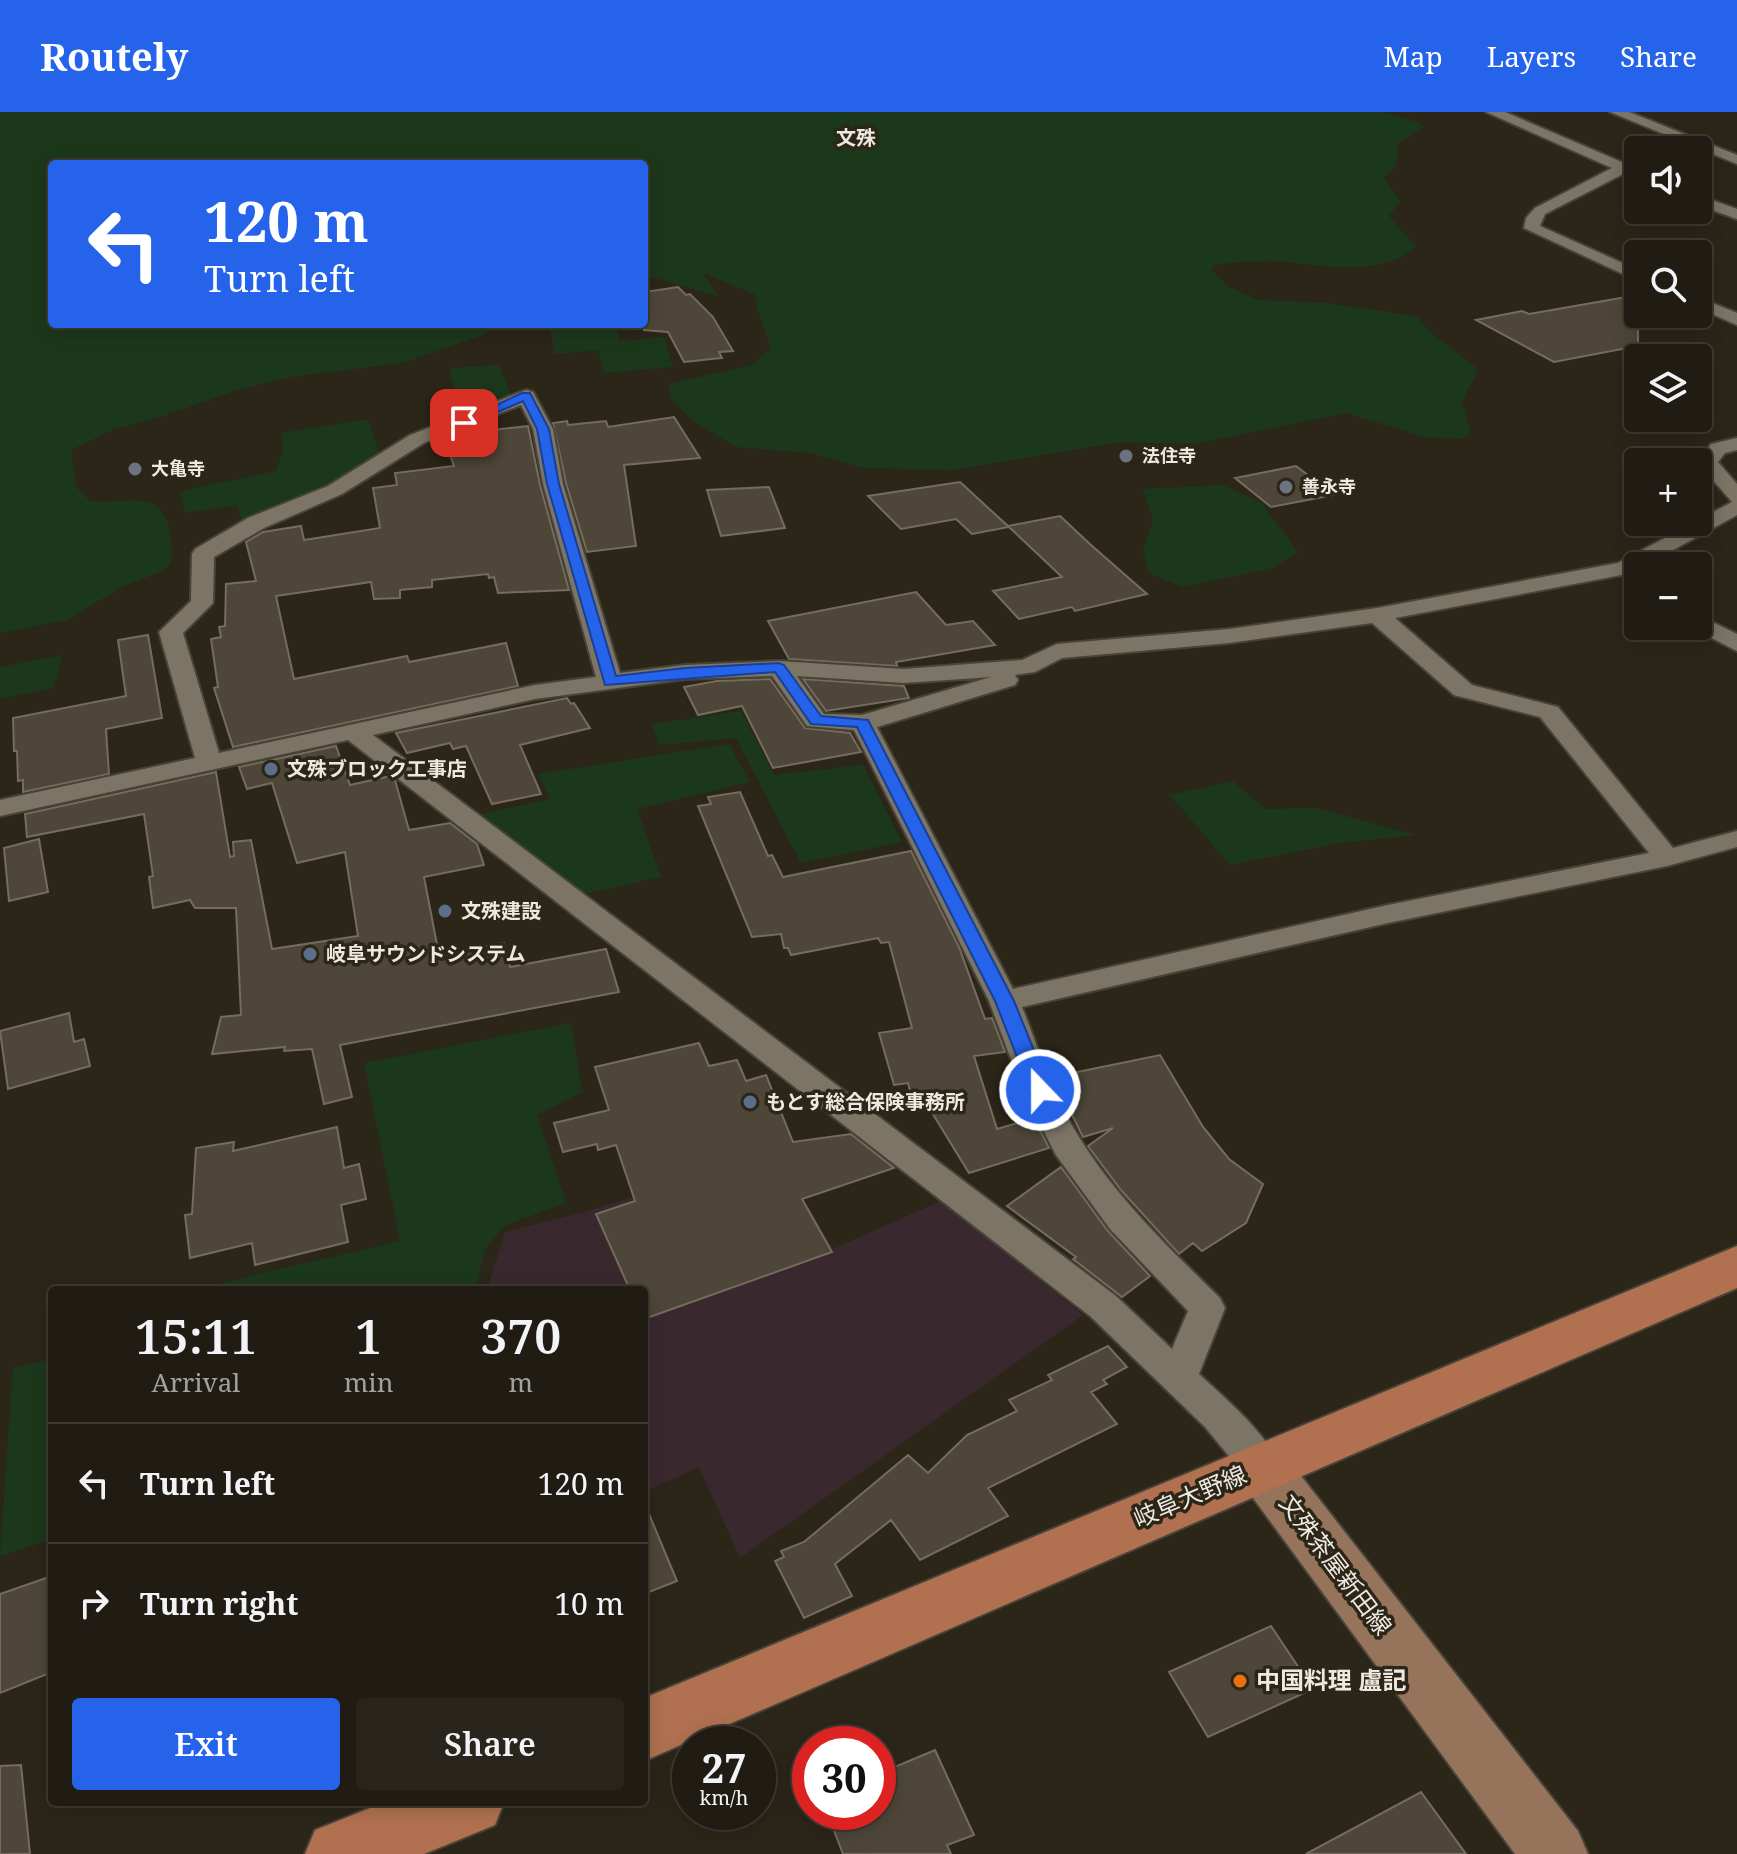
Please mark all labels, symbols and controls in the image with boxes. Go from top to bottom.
text: Routely [40,30,188,82]
text: Map [1384,37,1443,75]
text: Layers [1487,37,1576,75]
text: Share [1620,37,1697,75]
district label: 文殊 [836,124,876,151]
map controls [1624,136,1712,640]
button: sound [1624,136,1712,224]
text: 120 m [204,182,369,258]
icon: left [72,192,176,296]
button: search [1624,240,1712,328]
text: Turn left [204,254,355,303]
button: layers [1624,344,1712,432]
pin [430,389,498,457]
icon: arrive [442,401,486,445]
place label: 法住寺 [1142,443,1196,467]
marker: 法住寺 [1117,447,1135,465]
button: + [1624,448,1712,536]
place label: 大亀寺 [151,456,205,480]
marker: 大亀寺 [126,460,144,478]
place label: 善永寺 [1302,474,1356,498]
marker: 善永寺 [1277,478,1295,496]
button: − [1624,552,1712,640]
place label: 文殊ブロック工事店 [287,755,467,782]
marker: 文殊ブロック工事店 [262,760,280,778]
place label: 文殊建設 [461,897,541,924]
marker: 文殊建設 [436,902,454,920]
place label: 岐阜サウンドシステム [326,940,525,967]
marker: 岐阜サウンドシステム [301,945,319,963]
position arrow [998,1048,1082,1132]
place label: もとす総合保険事務所 [766,1088,965,1115]
marker: もとす総合保険事務所 [741,1093,759,1111]
text: 15:11 [135,1303,257,1368]
text: 1 [355,1303,382,1368]
text: 370 [480,1303,561,1368]
text: Arrival [151,1364,240,1400]
text: min [344,1364,393,1400]
text: m [508,1364,533,1400]
street label: 岐阜大野線 [1128,1457,1251,1534]
icon: left [72,1461,116,1505]
text: Turn left [140,1463,275,1504]
text: 120 m [538,1463,624,1504]
street label: 文殊茶屋新田線 [1272,1487,1400,1641]
icon: right [72,1581,116,1625]
text: Turn right [140,1583,298,1624]
text: 10 m [554,1583,624,1624]
place label: 中国料理 盧記 [1256,1663,1406,1696]
marker: 中国料理 盧記 [1231,1672,1249,1690]
button: Exit [72,1698,340,1790]
button: Share [356,1698,624,1790]
speed limit sign: 30 [792,1726,896,1830]
text: 27 [701,1740,747,1795]
text: km/h [699,1784,749,1811]

